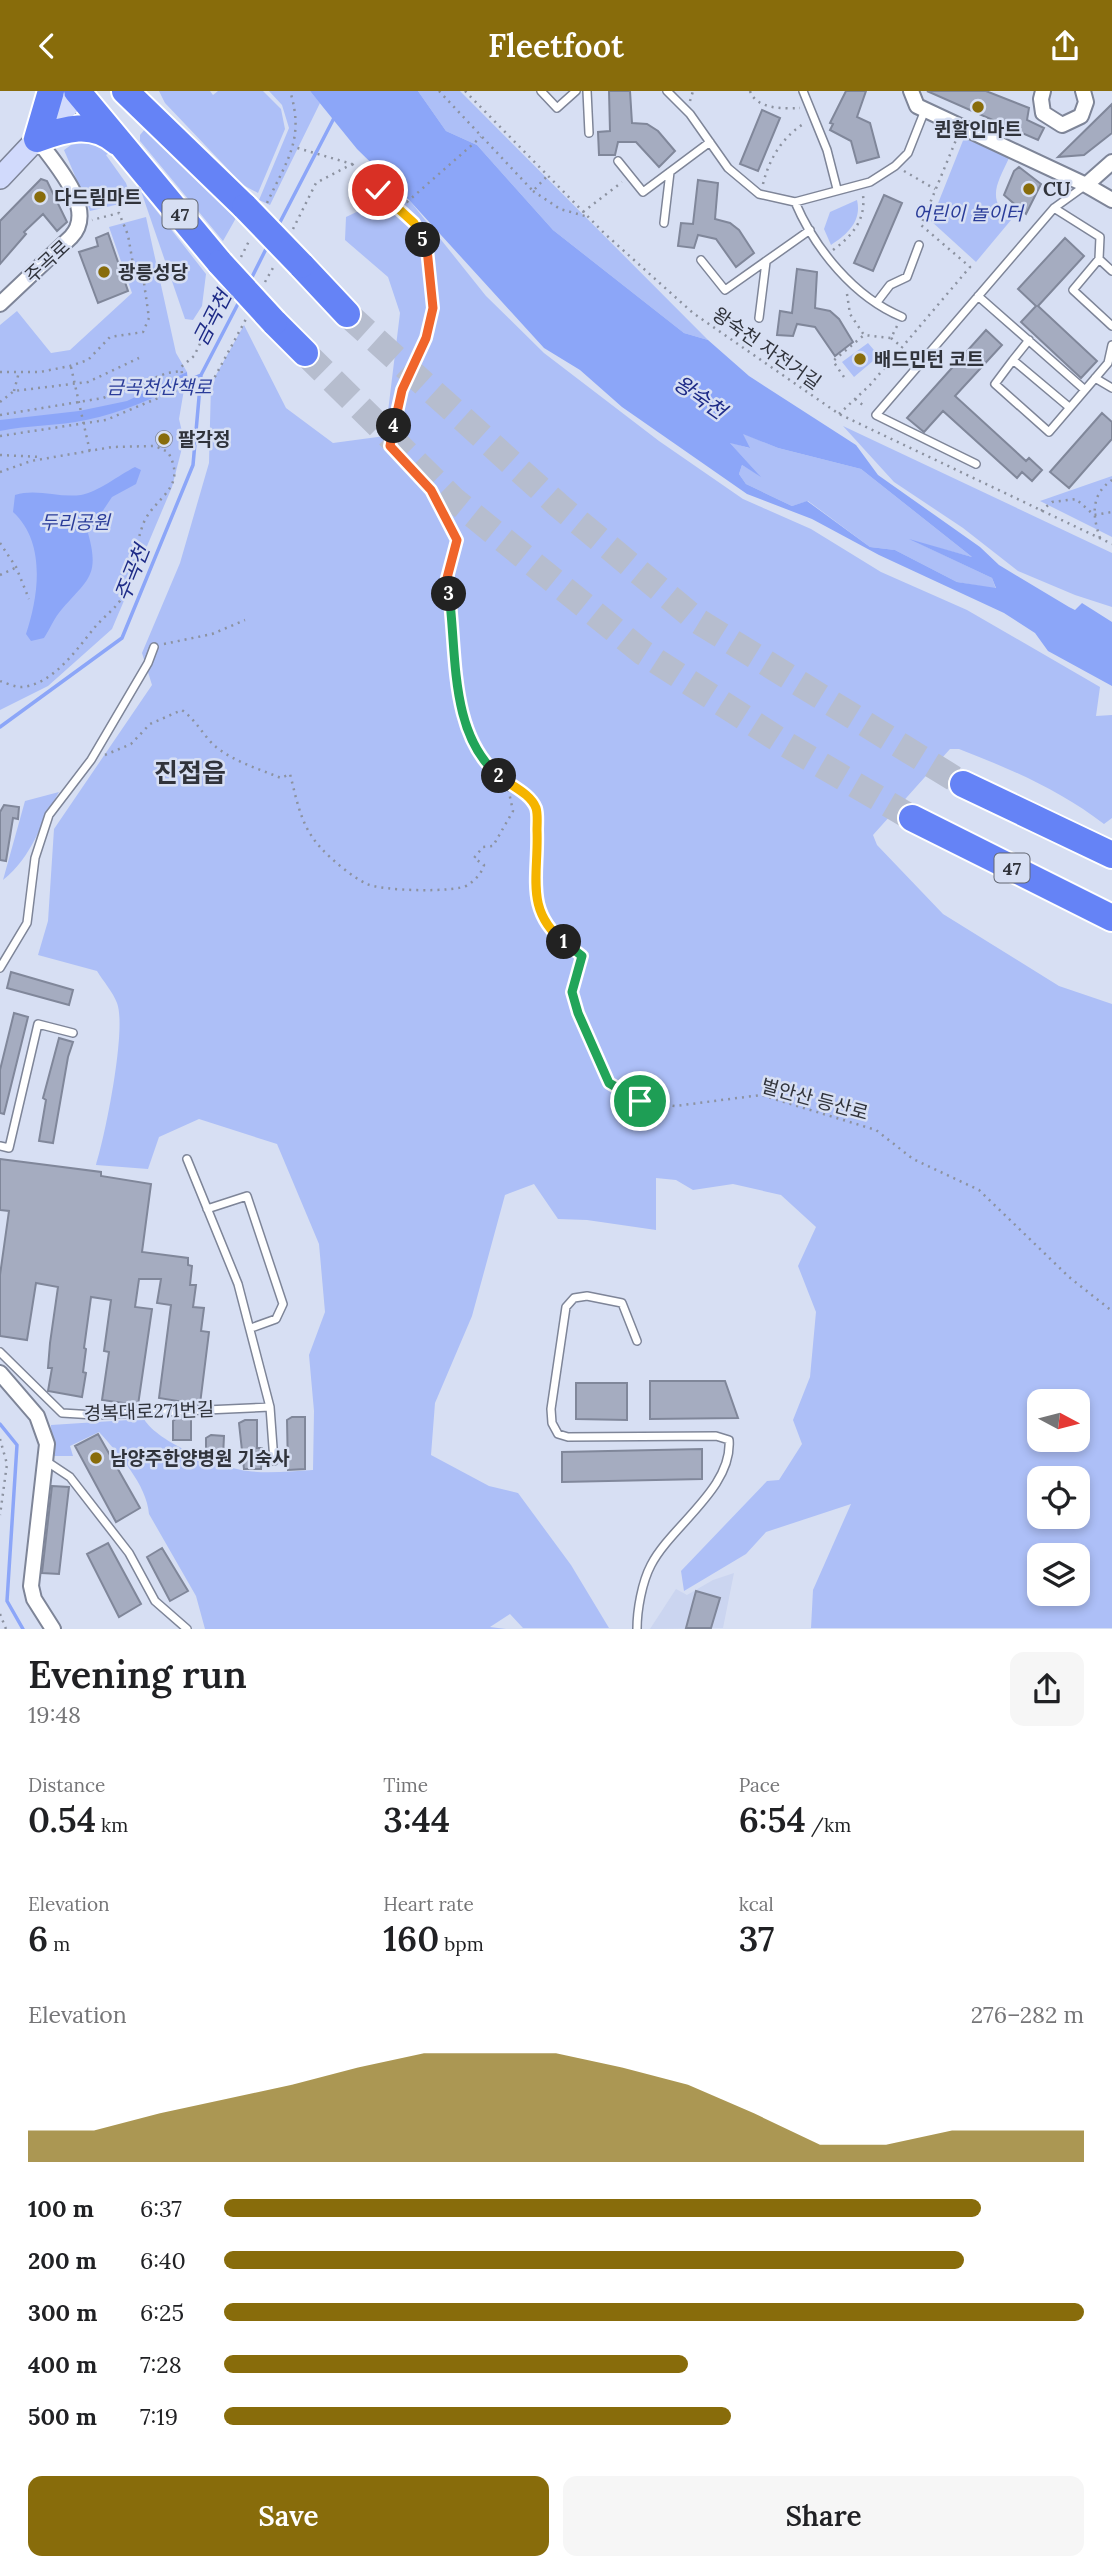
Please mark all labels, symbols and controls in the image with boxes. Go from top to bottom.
text: Fleetfoot [488,25,624,66]
icon: back [28,27,66,65]
icon: share [1046,27,1084,65]
marker: 퀸할인마트 [970,99,986,115]
place label: 퀸할인마트 [934,117,1022,141]
pin [348,160,408,220]
icon: check [359,171,397,209]
place label: CU [1043,177,1071,201]
marker: CU [1021,181,1037,197]
place label: 다드림마트 [54,185,141,209]
marker: 다드림마트 [32,189,48,205]
road number: 47 [162,200,198,229]
park label: 어린이 놀이터 [913,201,1025,225]
pin: 5 [406,223,440,257]
text: 5 [417,227,428,251]
street label: 주곡로 [20,234,74,288]
place label: 광릉성당 [118,260,188,284]
marker: 광릉성당 [96,264,112,280]
water label: 금곡천 [187,284,238,350]
street label: 왕숙천 자전거길 [708,302,826,394]
place label: 배드민턴 코트 [874,347,984,371]
marker: 배드민턴 코트 [852,351,868,367]
water label: 왕숙천 [669,369,734,426]
park label: 금곡천산책로 [107,375,213,399]
pin: 4 [376,409,412,443]
text: 4 [388,413,399,437]
place label: 팔각정 [178,427,230,451]
marker: 팔각정 [156,431,172,447]
park label: 두리공원 [40,510,111,534]
water label: 주곡천 [109,539,156,605]
pin: 3 [432,577,466,611]
text: 3 [443,581,454,605]
district label: 진접읍 [154,756,226,789]
pin: 2 [482,759,516,793]
text: 2 [493,763,504,787]
road number: 47 [995,853,1030,883]
pin: 1 [546,925,582,959]
text: 1 [560,929,567,953]
pin [610,1071,670,1131]
street label: 벌안산 등산로 [759,1073,871,1125]
icon: arrive [621,1082,659,1120]
north arrow [1027,1389,1090,1453]
map controls [1027,1389,1090,1606]
street label: 경복대로271번길 [83,1397,215,1425]
place label: 남양주한양병원 기숙사 [110,1446,290,1470]
marker: 남양주한양병원 기숙사 [88,1450,104,1466]
button: locate [1027,1466,1090,1529]
button: layers [1027,1543,1090,1606]
text: Evening run [28,1650,247,1698]
button: share [1010,1652,1084,1726]
text: 19:48 [28,1700,81,1729]
text: Distance [28,1773,105,1797]
text: Time [383,1773,428,1797]
text: Pace [739,1773,780,1797]
text: 0.54 [28,1797,96,1842]
text: 3:44 [383,1797,450,1842]
text: 6:54 [739,1797,806,1842]
text: km [96,1813,128,1837]
text: /km [806,1813,851,1837]
text: Elevation [28,1892,110,1916]
text: Heart rate [383,1892,474,1916]
text: kcal [739,1892,774,1916]
text: 6 [28,1916,48,1961]
text: 160 [383,1916,439,1961]
text: 37 [739,1916,774,1961]
text: m [48,1932,70,1956]
text: bpm [439,1932,484,1956]
text: Elevation [28,2000,127,2029]
text: 276–282 m [971,2000,1084,2029]
text: 100 m [28,2194,94,2223]
text: 6:37 [140,2194,182,2223]
text: 200 m [28,2246,97,2275]
text: 6:40 [140,2246,186,2275]
text: 300 m [28,2298,97,2327]
text: 6:25 [140,2298,184,2327]
text: 400 m [28,2350,97,2379]
text: 7:28 [140,2350,182,2379]
text: 500 m [28,2402,97,2431]
text: 7:19 [140,2402,178,2431]
button: Save [28,2476,549,2556]
button: Share [563,2476,1084,2556]

